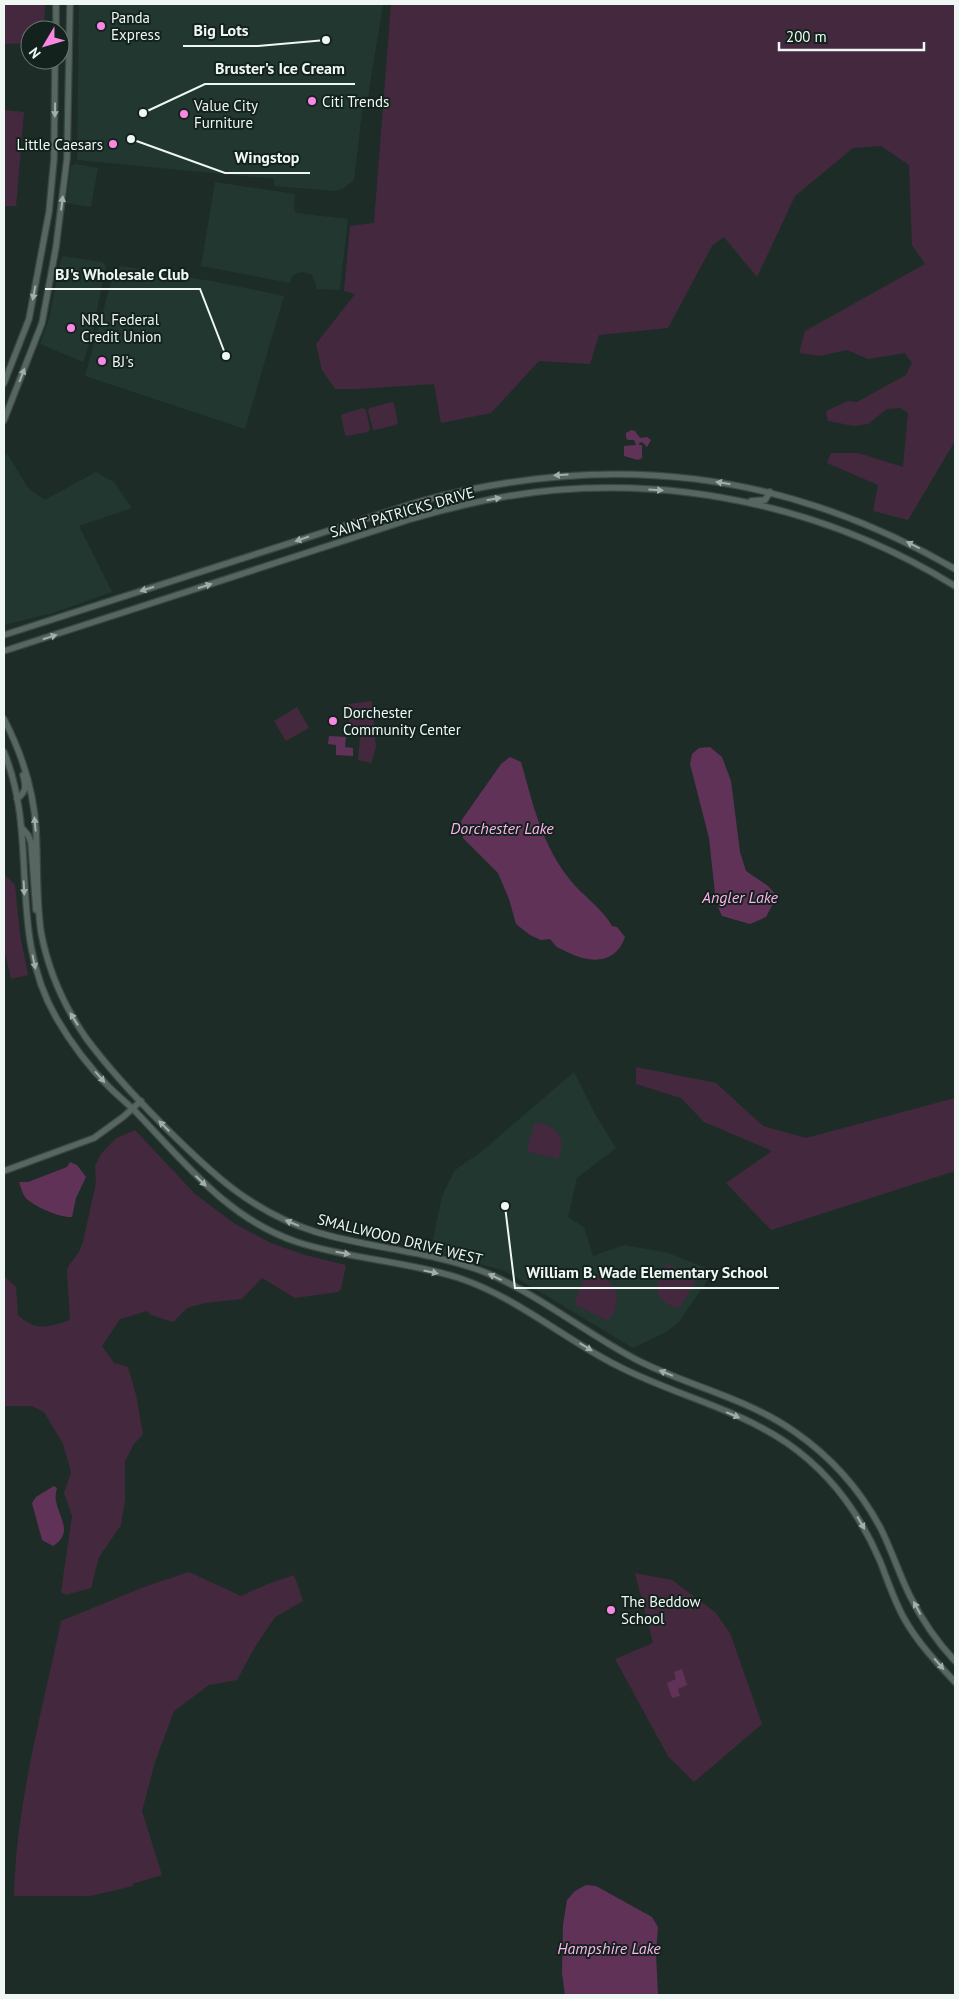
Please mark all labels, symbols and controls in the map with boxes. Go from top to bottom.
place label: Panda Express [111,8,160,44]
callout: Big Lots [183,15,258,46]
north arrow [20,20,70,70]
marker: Panda Express [95,20,107,32]
text: Big Lots [194,20,249,40]
scale bar [779,20,924,52]
text: 200 m [786,27,827,46]
text: N [25,44,45,62]
callout: Bruster's Ice Cream [205,53,355,84]
text: Bruster's Ice Cream [215,58,345,78]
place label: Citi Trends [322,92,389,111]
marker: Citi Trends [306,95,318,107]
place label: Value City Furniture [193,96,258,132]
one-way arrow [51,103,59,119]
marker: Value City Furniture [178,108,190,120]
place label: Little Caesars [17,135,103,154]
marker: Little Caesars [107,138,119,150]
callout: Wingstop [225,142,310,173]
text: Wingstop [235,147,300,167]
one-way arrow [58,195,66,211]
callout: BJ's Wholesale Club [45,258,200,289]
text: BJ's Wholesale Club [55,264,190,284]
one-way arrow [30,285,38,301]
place label: NRL Federal Credit Union [81,310,161,346]
marker: NRL Federal Credit Union [65,322,77,334]
place label: BJ's [112,352,134,371]
marker: BJ's [96,355,108,367]
one-way arrow [18,368,26,382]
one-way arrow [552,472,568,480]
one-way arrow [714,478,730,486]
street label: SAINT PATRICKS DRIVE [328,482,476,542]
one-way arrow [648,486,664,494]
one-way arrow [486,494,502,502]
one-way arrow [294,536,309,543]
one-way arrow [905,541,920,549]
one-way arrow [197,582,212,589]
one-way arrow [139,585,154,593]
one-way arrow [43,633,58,640]
place label: Dorchester Community Center [343,703,461,739]
marker: Dorchester Community Center [327,715,339,727]
one-way arrow [31,816,39,832]
water label: Dorchester Lake [450,818,554,838]
one-way arrow [20,881,28,897]
water label: Angler Lake [701,887,779,907]
one-way arrow [30,955,38,970]
one-way arrow [70,1012,79,1025]
one-way arrow [95,1071,106,1084]
one-way arrow [158,1120,170,1132]
one-way arrow [195,1175,207,1187]
street label: SMALLWOOD DRIVE WEST [315,1209,485,1269]
one-way arrow [285,1219,299,1227]
one-way arrow [336,1250,352,1258]
callout: William B. Wade Elementary School [515,1257,779,1288]
text: William B. Wade Elementary School [526,1262,768,1282]
one-way arrow [424,1268,440,1276]
one-way arrow [488,1273,502,1281]
one-way arrow [580,1343,593,1352]
one-way arrow [659,1368,673,1376]
one-way arrow [726,1412,740,1420]
one-way arrow [856,1516,865,1529]
place label: The Beddow School [621,1592,701,1628]
one-way arrow [912,1601,921,1615]
marker: The Beddow School [605,1604,617,1616]
one-way arrow [933,1657,945,1669]
water label: Hampshire Lake [557,1938,661,1958]

